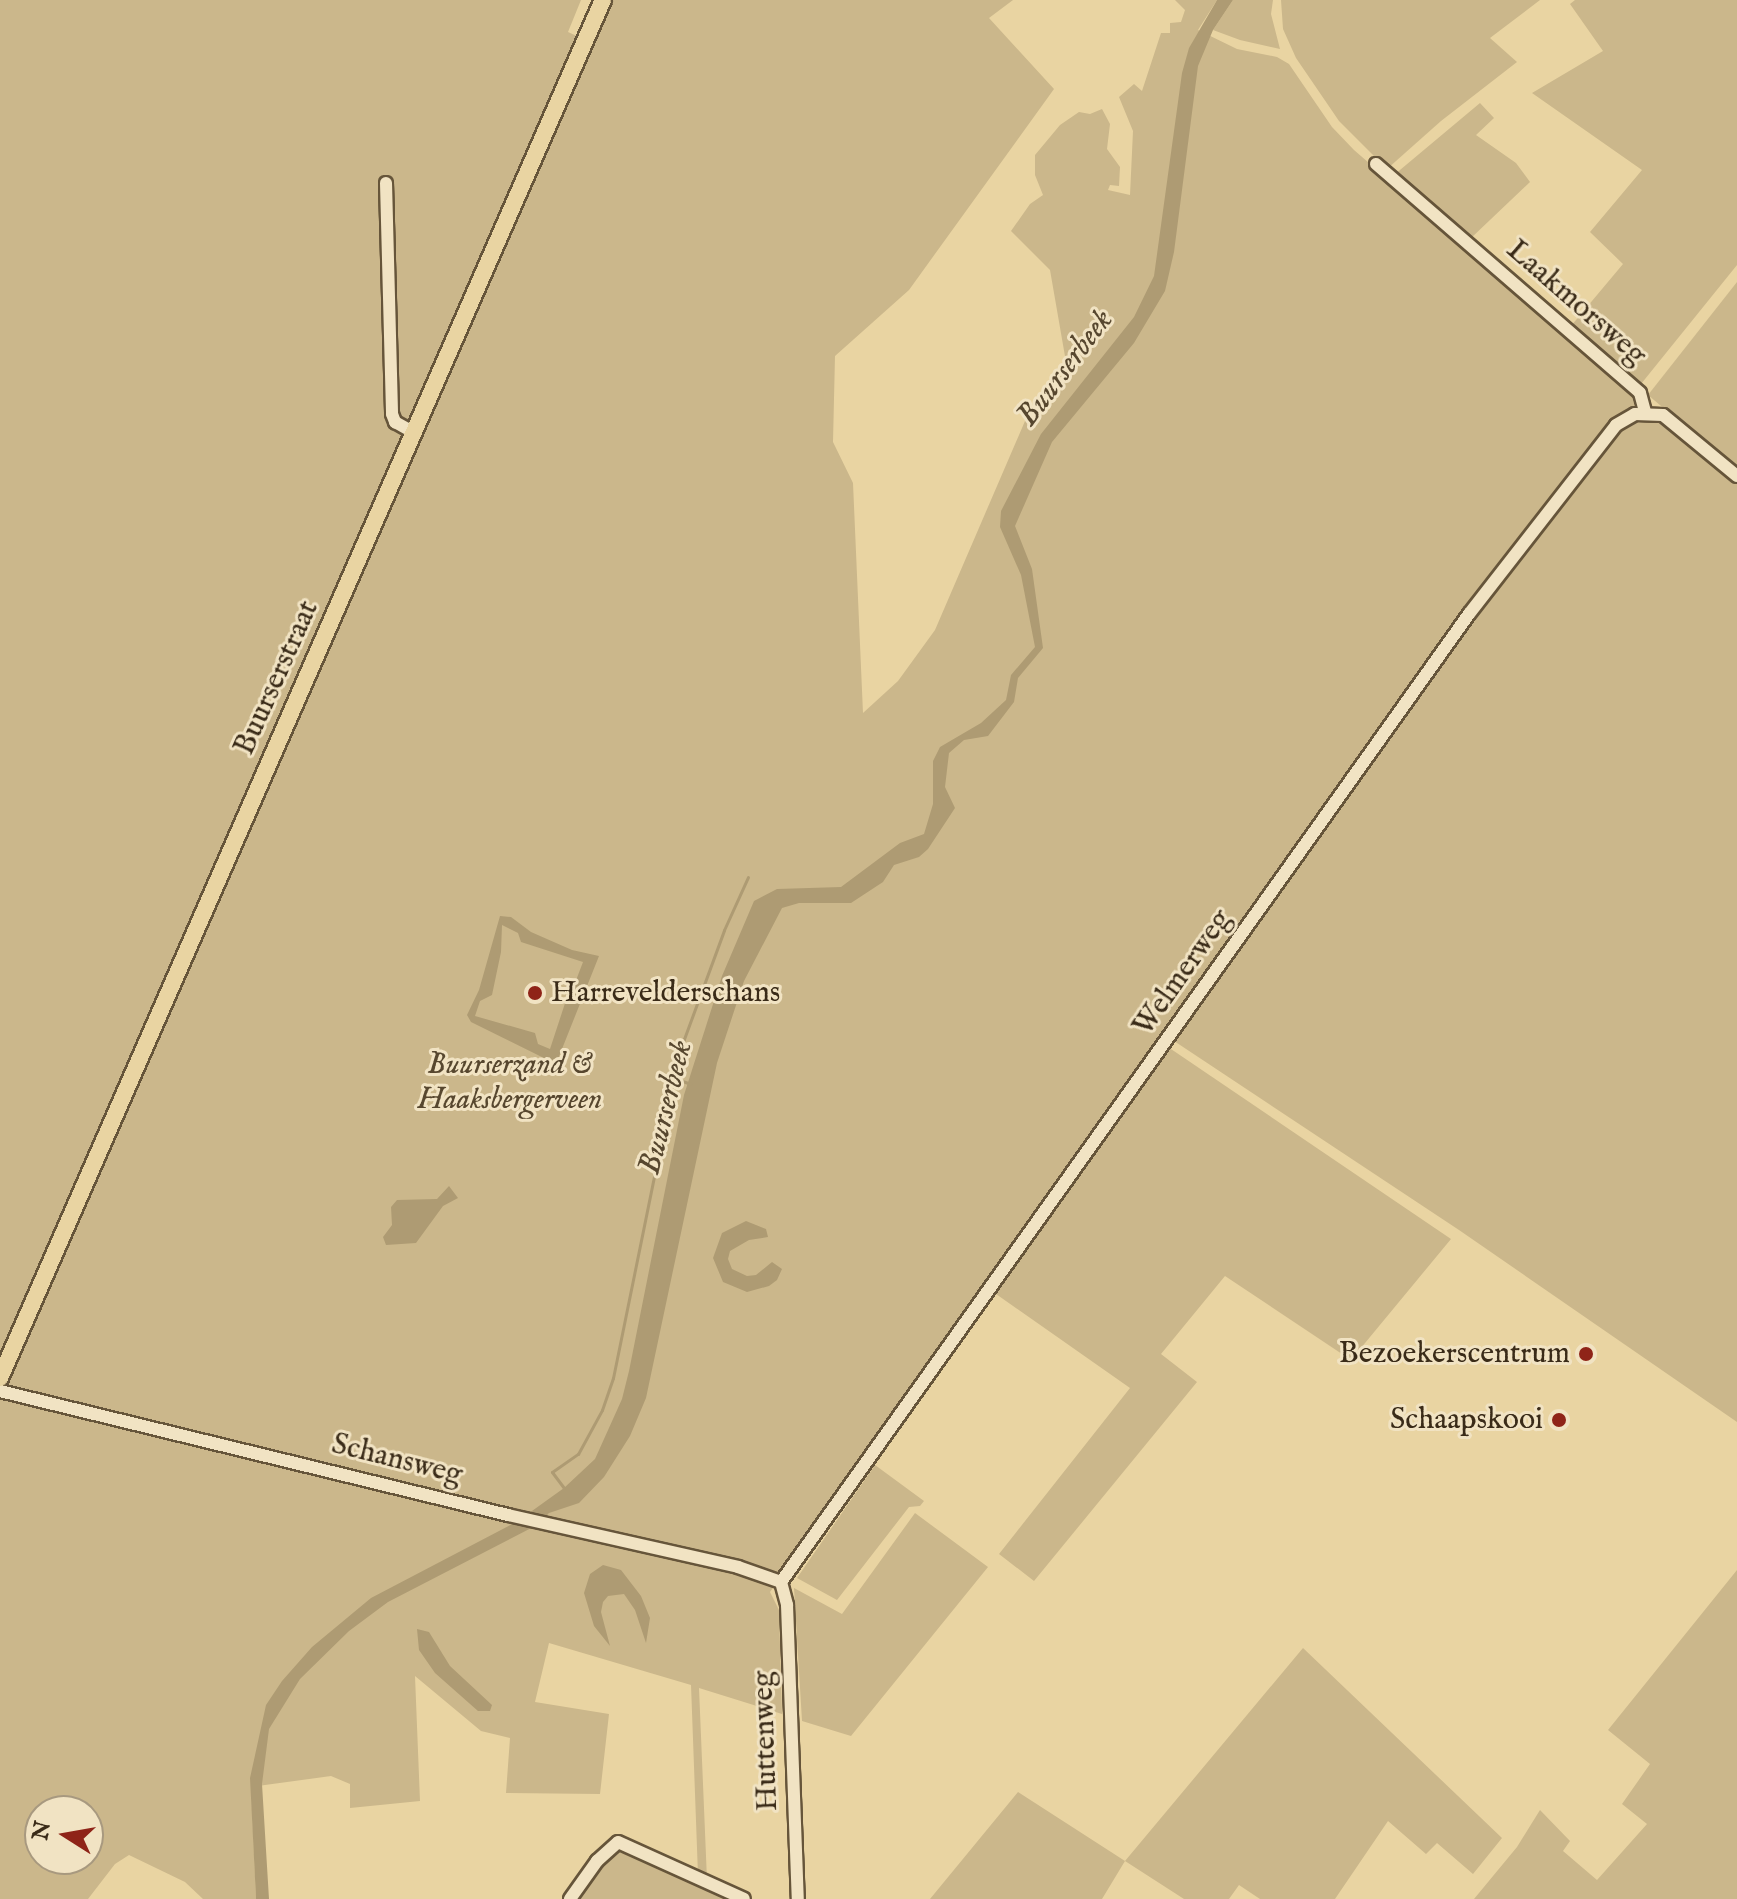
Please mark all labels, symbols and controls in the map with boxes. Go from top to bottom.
street label: Laakmorsweg [1499,232,1653,374]
water label: Buurserbeek [1009,303,1123,435]
street label: Buurserstraat [227,595,327,761]
street label: Welmerweg [1126,903,1240,1043]
place label: Harrevelderschans [551,975,780,1011]
marker: Harrevelderschans [526,984,544,1002]
water label: Buurserbeek [632,1037,702,1179]
park label: Buurserzand & Haaksbergerveen [418,1047,602,1118]
place label: Bezoekerscentrum [1339,1336,1570,1372]
marker: Bezoekerscentrum [1577,1345,1595,1363]
place label: Schaapskooi [1390,1402,1543,1438]
marker: Schaapskooi [1550,1411,1568,1429]
street label: Schansweg [328,1426,466,1494]
street label: Huttenweg [746,1670,786,1812]
north arrow [24,1795,104,1875]
text: N [27,1819,58,1843]

